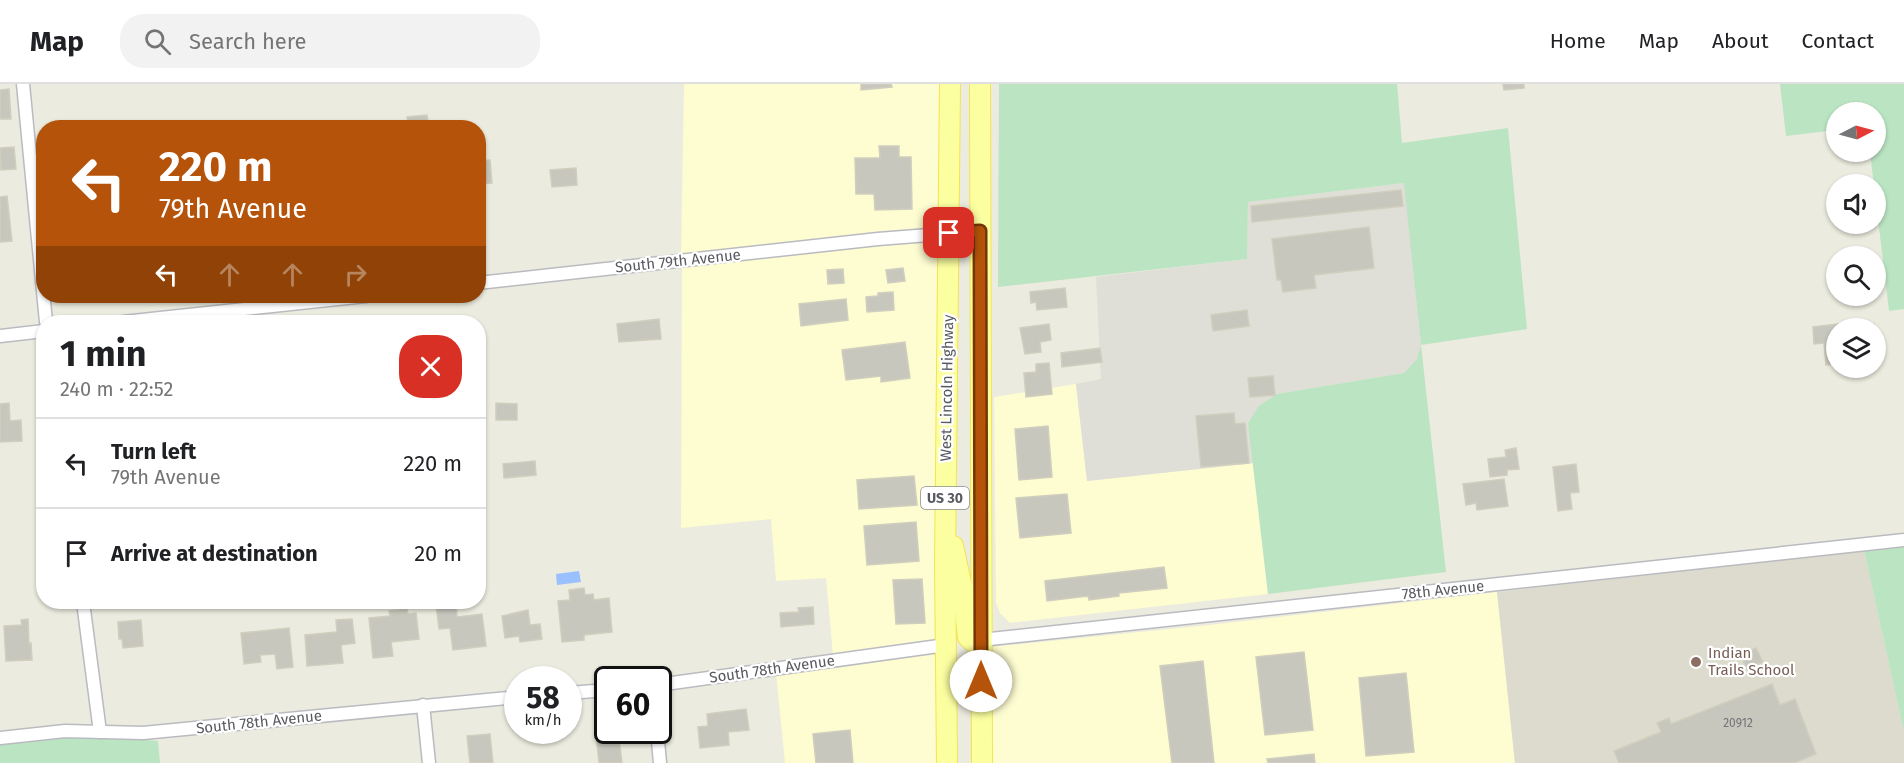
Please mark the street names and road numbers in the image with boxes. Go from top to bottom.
street label: South 79th Avenue [614,245,742,277]
street label: West Lincoln Highway [937,314,957,462]
road number: US 30 [921,487,969,509]
street label: 78th Avenue [1401,577,1485,603]
street label: South 78th Avenue [708,651,836,687]
street label: South 78th Avenue [195,706,323,738]

